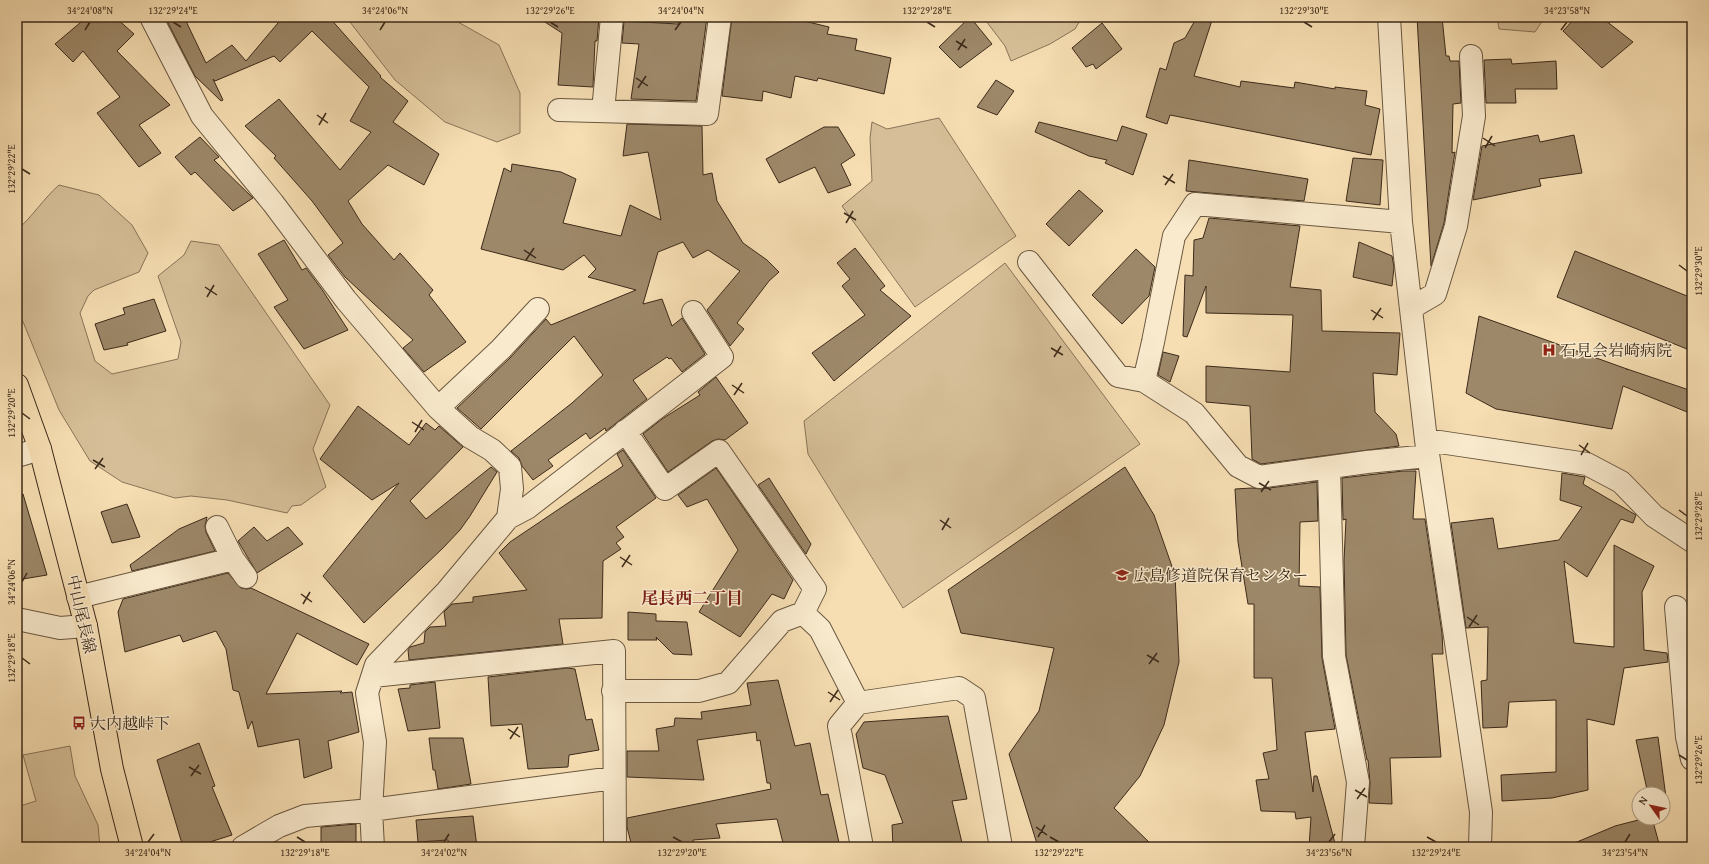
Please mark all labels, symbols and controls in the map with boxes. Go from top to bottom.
text: 34°24'08"N [67,3,113,18]
text: 132°29'24"E [148,3,198,18]
text: 34°24'06"N [362,3,408,18]
text: 132°29'26"E [525,3,575,18]
text: 34°24'04"N [658,3,704,18]
text: 132°29'28"E [902,3,952,18]
text: 132°29'30"E [1279,3,1329,18]
text: 34°23'58"N [1544,3,1590,18]
text: 132°29'22"E [4,144,19,194]
text: 132°29'30"E [1691,246,1706,296]
place label: 石見会岩崎病院 [1560,338,1672,362]
hospital icon: 石見会岩崎病院 [1541,342,1557,358]
text: 132°29'20"E [4,388,19,438]
text: 132°29'28"E [1691,491,1706,541]
text: 34°24'06"N [4,559,19,605]
place label: 広島修道院保育センター [1133,563,1308,587]
school or university icon: 広島修道院保育センター [1114,567,1130,583]
street label: 中山尾長線 [61,572,103,656]
district label: 尾長西二丁目 [641,585,743,610]
text: 132°29'18"E [4,633,19,683]
place label: 大内越峠下 [90,711,170,735]
bus stop icon: 大内越峠下 [71,715,87,731]
text: 132°29'26"E [1691,735,1706,785]
north arrow [1631,786,1671,826]
text: N [1634,793,1652,808]
text: 34°24'04"N [125,845,171,860]
text: 132°29'18"E [280,845,330,860]
text: 34°24'02"N [421,845,467,860]
text: 132°29'20"E [657,845,707,860]
text: 132°29'22"E [1034,845,1084,860]
text: 34°23'56"N [1306,845,1352,860]
text: 132°29'24"E [1411,845,1461,860]
text: 34°23'54"N [1602,845,1648,860]

